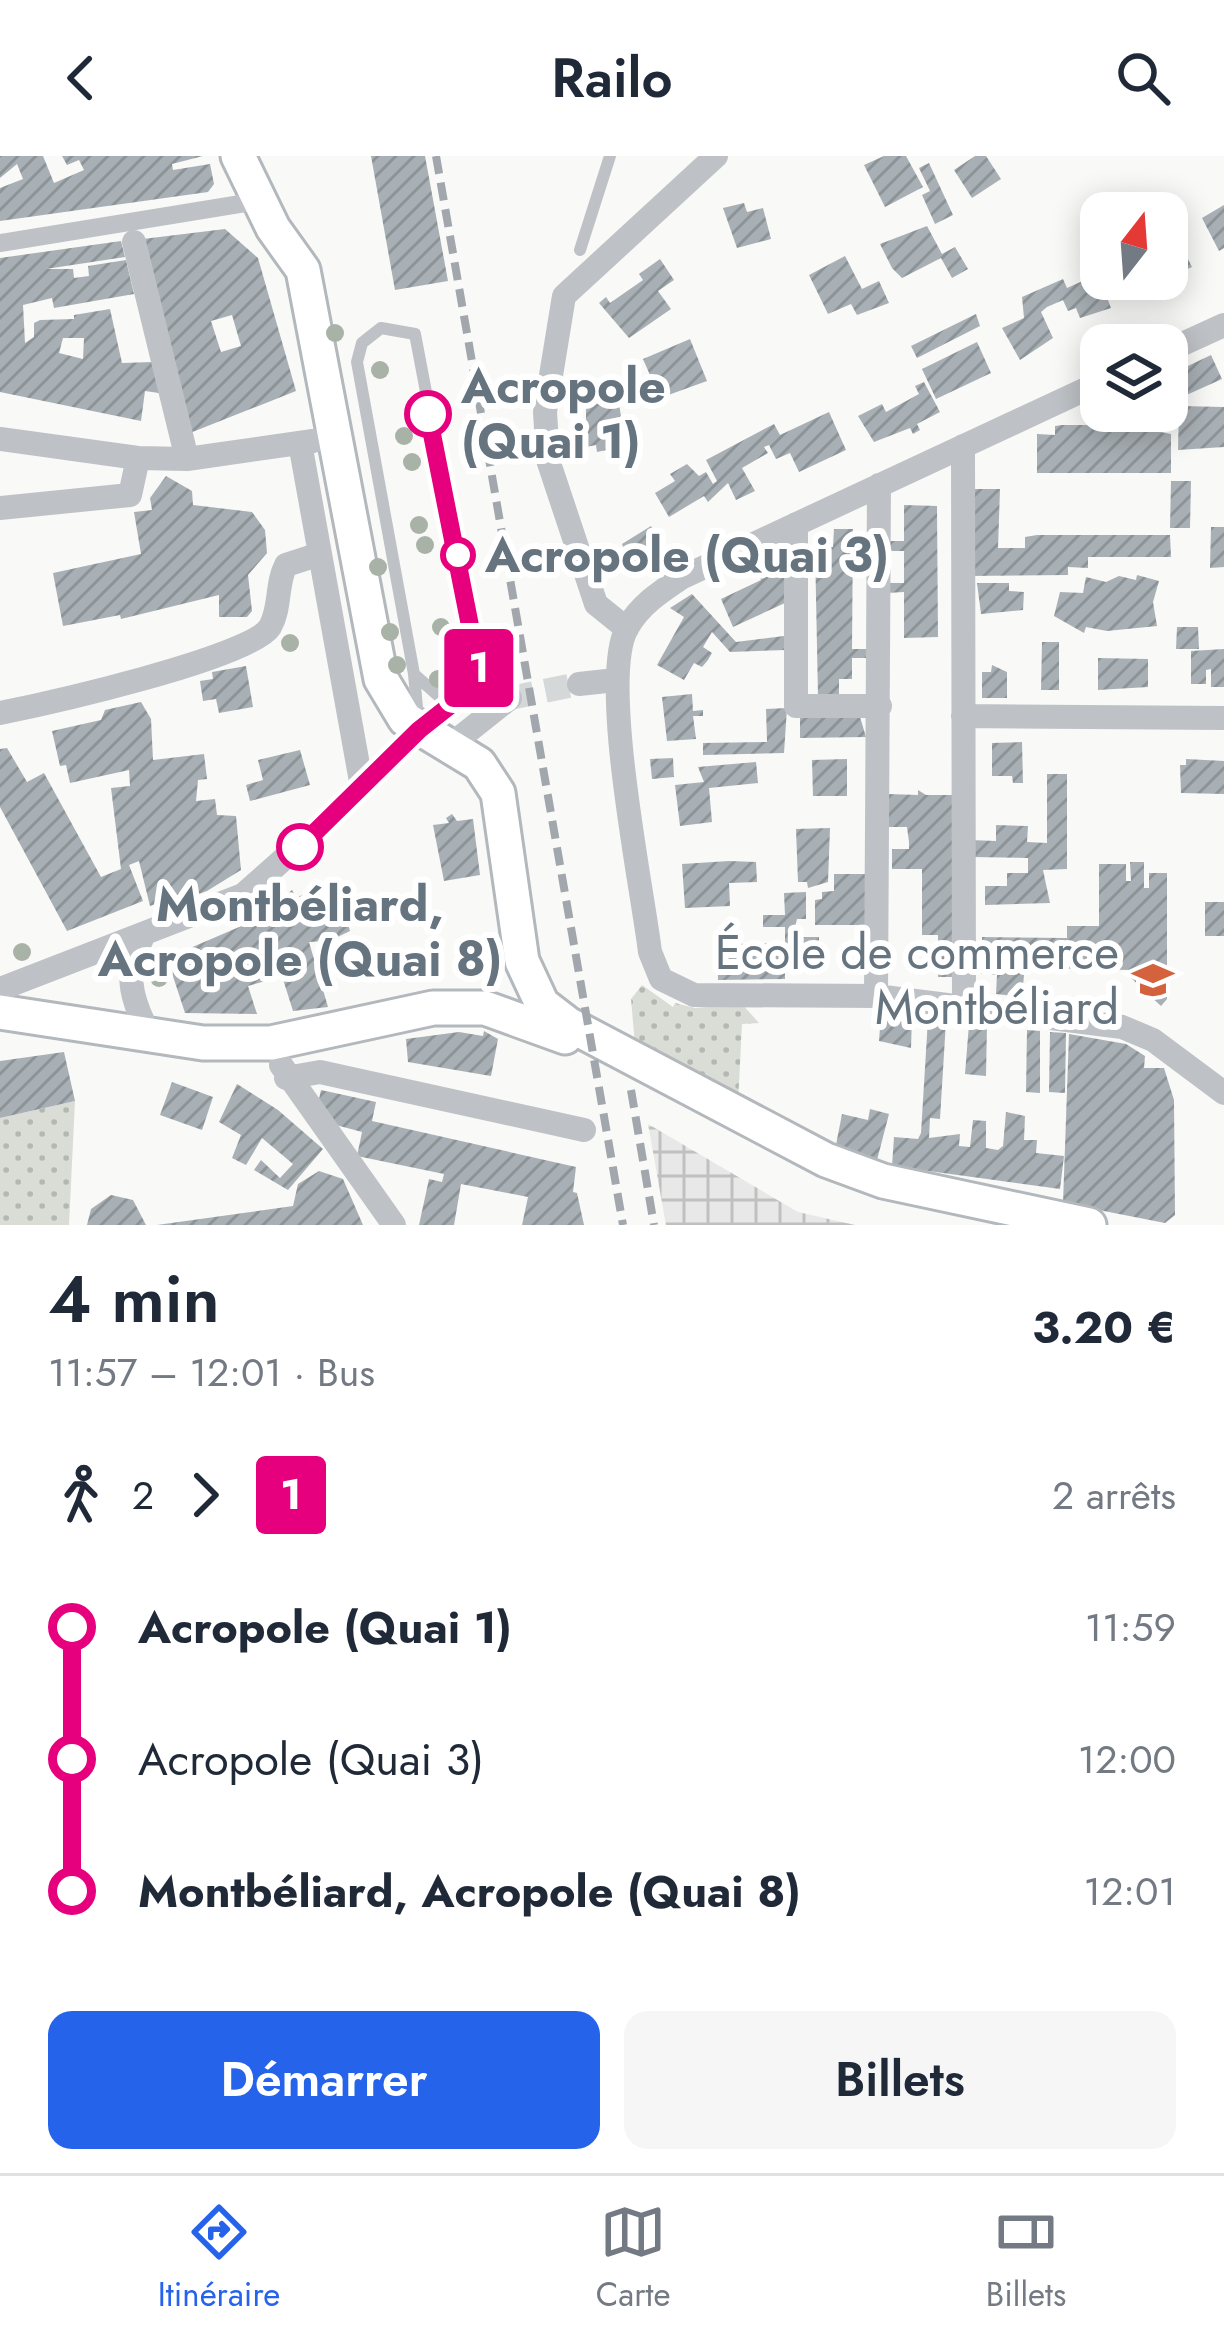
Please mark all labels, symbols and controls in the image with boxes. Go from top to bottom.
text: Railo [551,39,673,117]
icon: back [48,45,114,111]
icon: search [1110,45,1176,111]
north arrow [1080,192,1188,300]
map controls [1080,192,1188,432]
button: layers [1080,324,1188,432]
place label: Acropole (Quai 1) [460,352,666,476]
marker: Acropole (Quai 1) [406,392,450,436]
place label: Acropole (Quai 3) [484,521,889,590]
marker: Acropole (Quai 3) [442,539,474,571]
line badge: 1 [440,629,518,707]
text: 1 [468,637,490,698]
marker: Montbéliard, Acropole (Quai 8) [278,825,322,869]
place label: Montbéliard, Acropole (Quai 8) [97,870,502,994]
place label: École de commerce Montbéliard [715,918,1119,1042]
school or university icon: École de commerce Montbéliard [1130,957,1176,1003]
text: 4 min [48,1251,220,1347]
text: 3.20 € [1032,1295,1176,1360]
text: 11:57 – 12:01 · Bus [48,1344,375,1401]
icon: walk [48,1462,114,1528]
icon: forward [172,1462,238,1528]
text: 1 [280,1464,302,1525]
text: 2 [132,1467,154,1524]
text: 2 arrêts [1052,1467,1176,1524]
text: Acropole (Quai 1) [138,1595,512,1660]
text: 11:59 [1085,1599,1176,1656]
text: Acropole (Quai 3) [138,1727,484,1792]
text: 12:00 [1078,1731,1176,1788]
text: Montbéliard, Acropole (Quai 8) [138,1859,801,1924]
text: 12:01 [1084,1863,1176,1920]
button: Démarrer [48,2011,600,2149]
button: Billets [624,2011,1176,2149]
tab: Itinéraire [158,2199,280,2318]
tab: Carte [596,2199,670,2318]
tab: Billets [986,2199,1066,2318]

